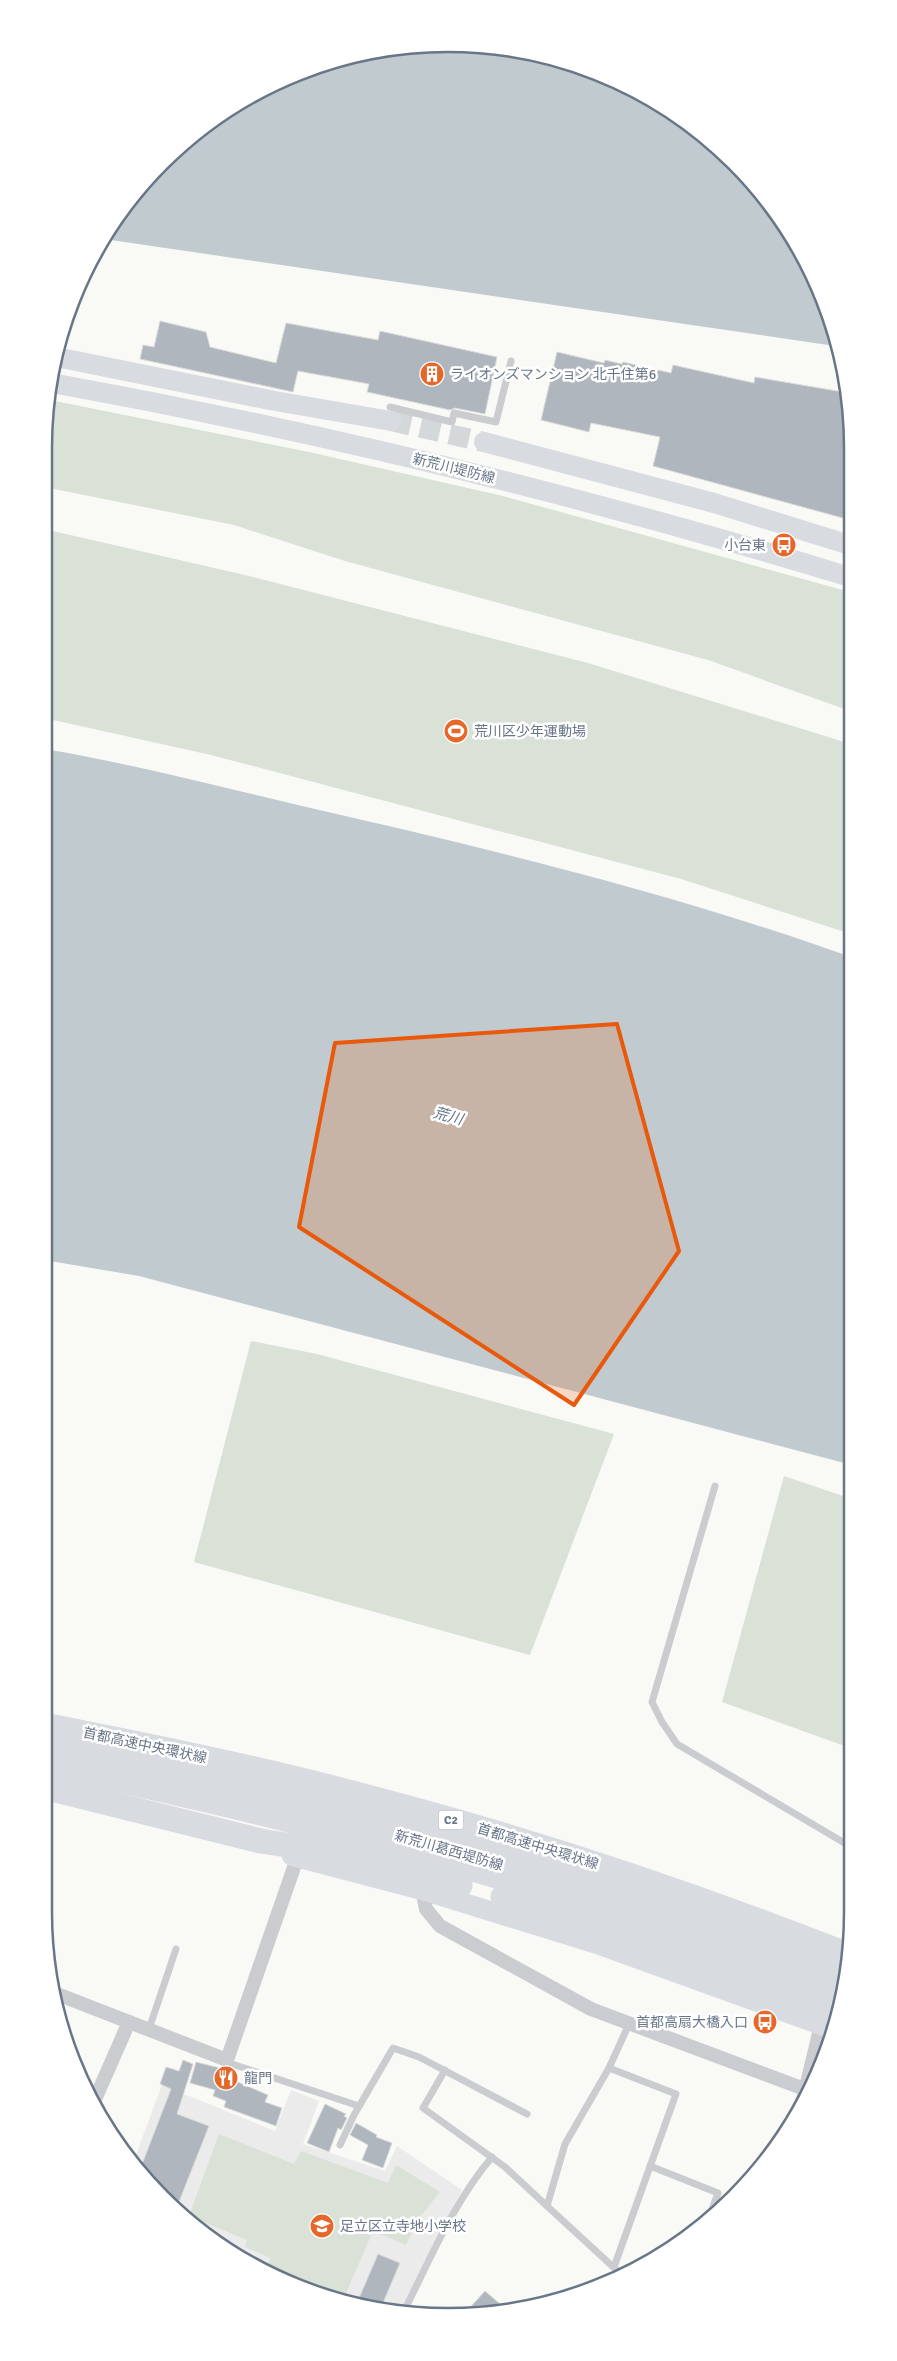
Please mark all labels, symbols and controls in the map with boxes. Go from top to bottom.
building icon: ライオンズマンション 北千住第6 [419,361,445,387]
place label: ライオンズマンション 北千住第6 [450,366,656,383]
street label: 新荒川堤防線 [411,450,497,487]
bus stop icon: 小台東 [771,532,797,558]
place label: 小台東 [724,537,766,554]
sports icon: 荒川区少年運動場 [443,718,469,744]
place label: 荒川区少年運動場 [474,723,586,740]
water label: 荒川 [431,1103,467,1129]
street label: 首都高速中央環状線 [82,1724,208,1767]
road number: C2 [438,1810,464,1830]
street label: 首都高速中央環状線 [475,1820,601,1873]
street label: 新荒川葛西堤防線 [393,1827,505,1874]
bus stop icon: 首都高扇大橋入口 [752,2009,778,2035]
place label: 首都高扇大橋入口 [636,2014,748,2031]
restaurant icon: 龍門 [213,2065,239,2091]
place label: 龍門 [244,2070,272,2087]
school or university icon: 足立区立寺地小学校 [309,2213,335,2239]
place label: 足立区立寺地小学校 [340,2218,466,2235]

